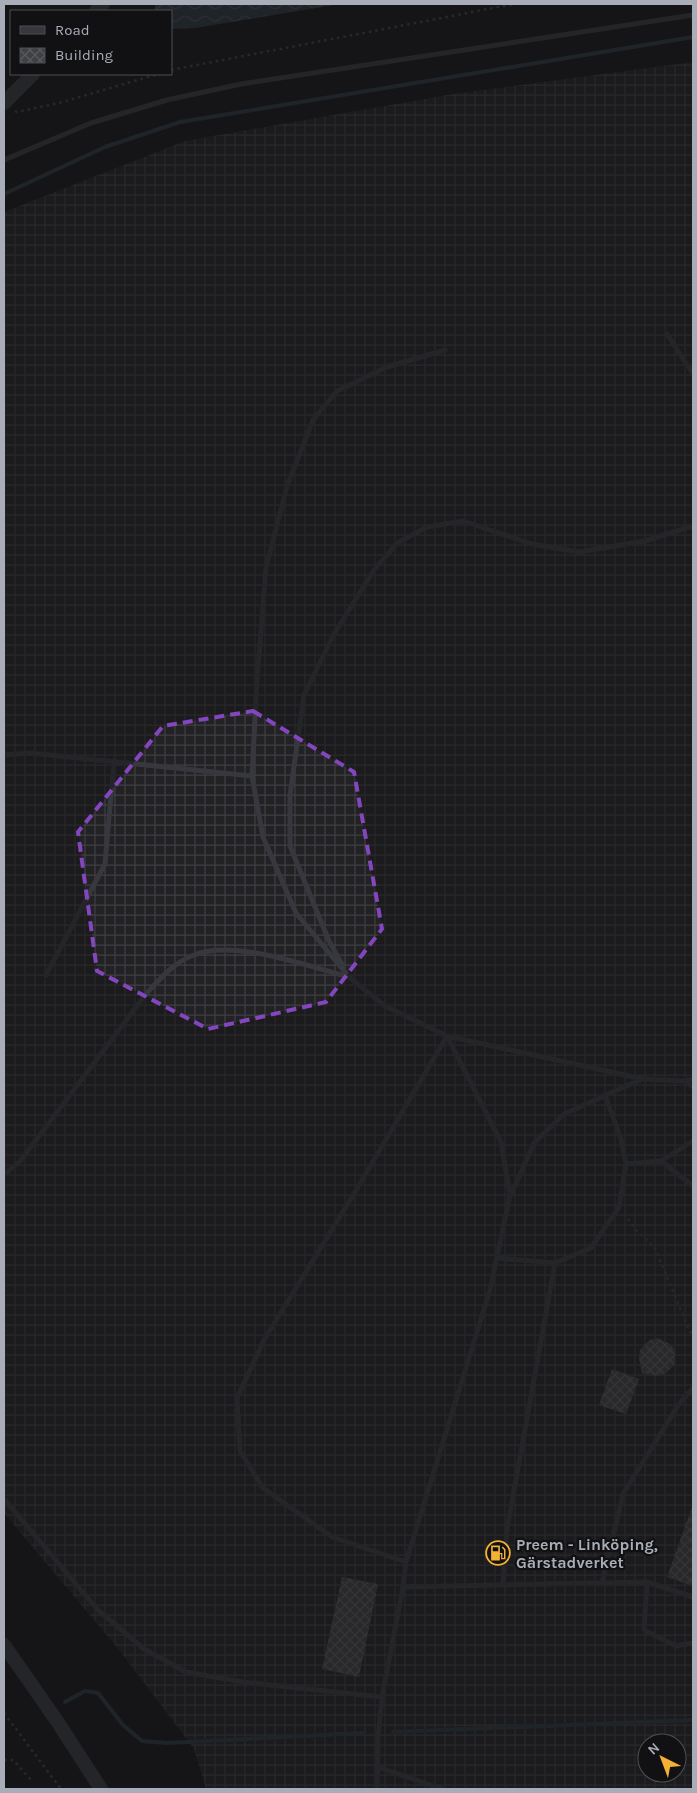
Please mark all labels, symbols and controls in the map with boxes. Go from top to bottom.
legend [10,10,172,75]
text: Road [55,21,90,39]
text: Building [55,46,113,64]
place label: Preem - Linköping, Gärstadverket [516,1535,658,1572]
fuel station icon: Preem - Linköping, Gärstadverket [485,1540,511,1566]
north arrow [637,1733,687,1783]
text: N [644,1739,663,1758]

